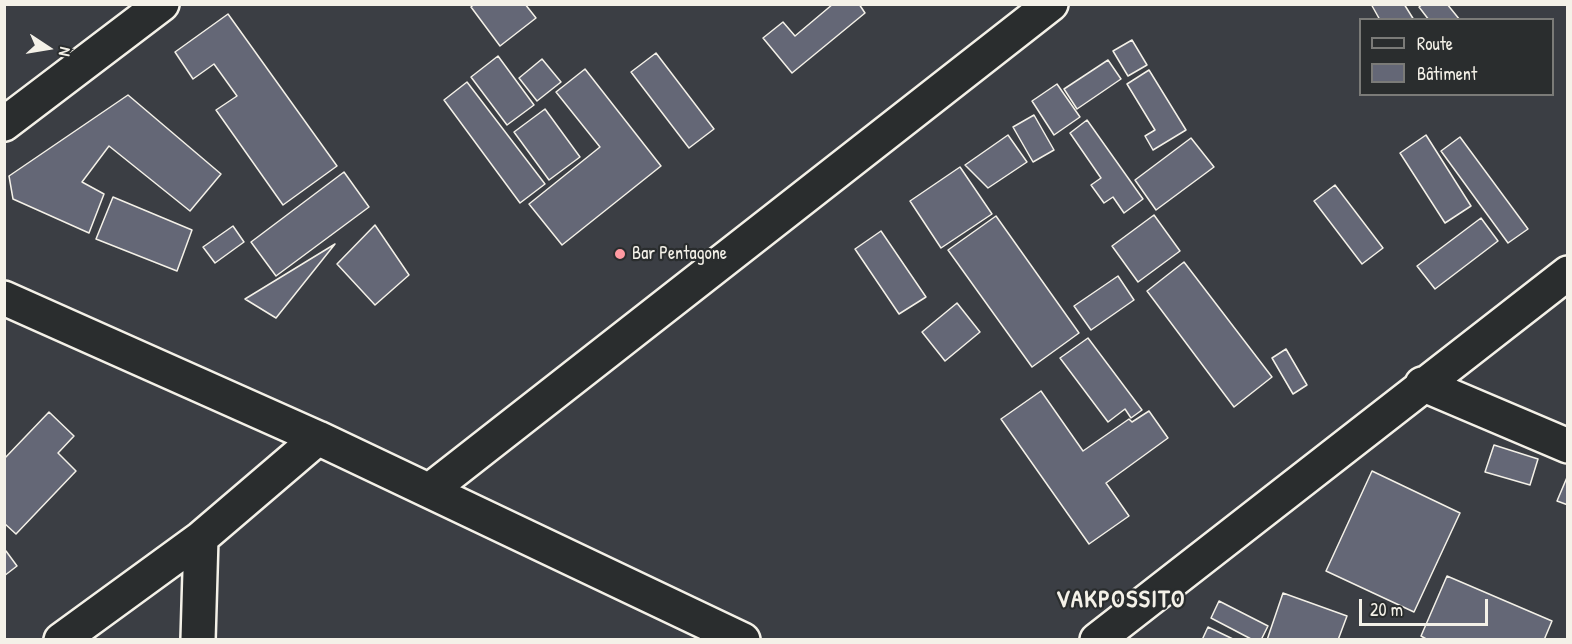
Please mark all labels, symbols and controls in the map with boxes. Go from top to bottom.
north arrow [18,18,78,78]
legend [1359,18,1554,96]
text: Route [1417,31,1453,56]
text: N [54,45,77,58]
text: Bâtiment [1417,61,1477,86]
place label: Bar Pentagone [632,243,727,265]
marker: Bar Pentagone [613,247,627,261]
district label: VAKPOSSITO [1056,587,1186,615]
scale bar [1362,587,1491,625]
text: 20 m [1370,597,1403,622]

